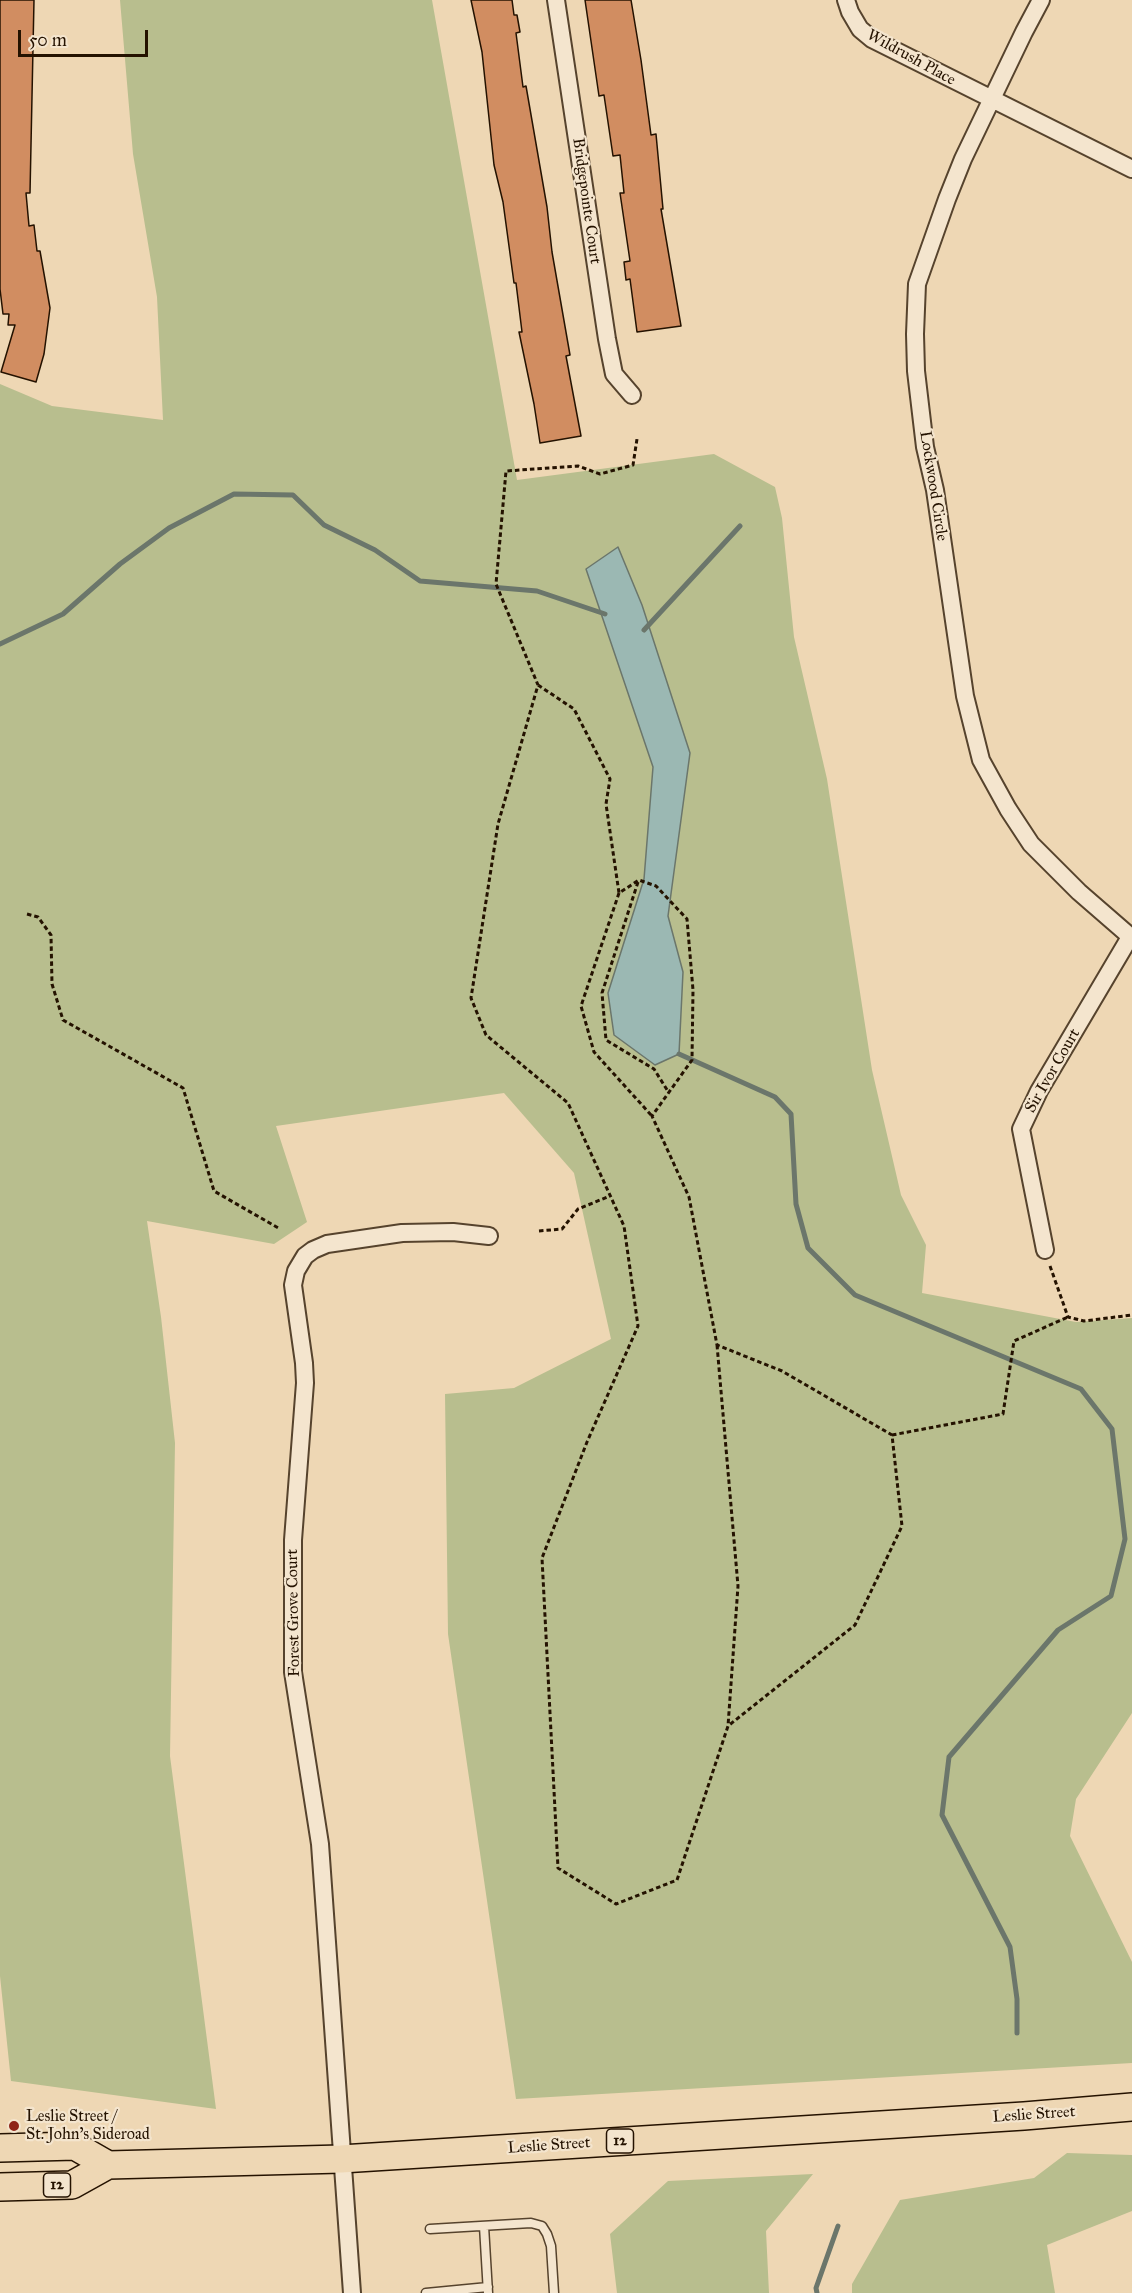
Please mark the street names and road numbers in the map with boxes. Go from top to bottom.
street label: Wildrush Place [863,26,959,90]
street label: Bridgepointe Court [568,137,604,265]
street label: Lockwood Circle [915,430,951,542]
street label: Sir Ivor Court [1021,1026,1085,1116]
street label: Forest Grove Court [283,1549,305,1677]
street label: Leslie Street [992,2103,1076,2127]
road number: 12 [606,2129,634,2153]
street label: Leslie Street [507,2134,591,2158]
road number: 12 [44,2173,70,2197]

